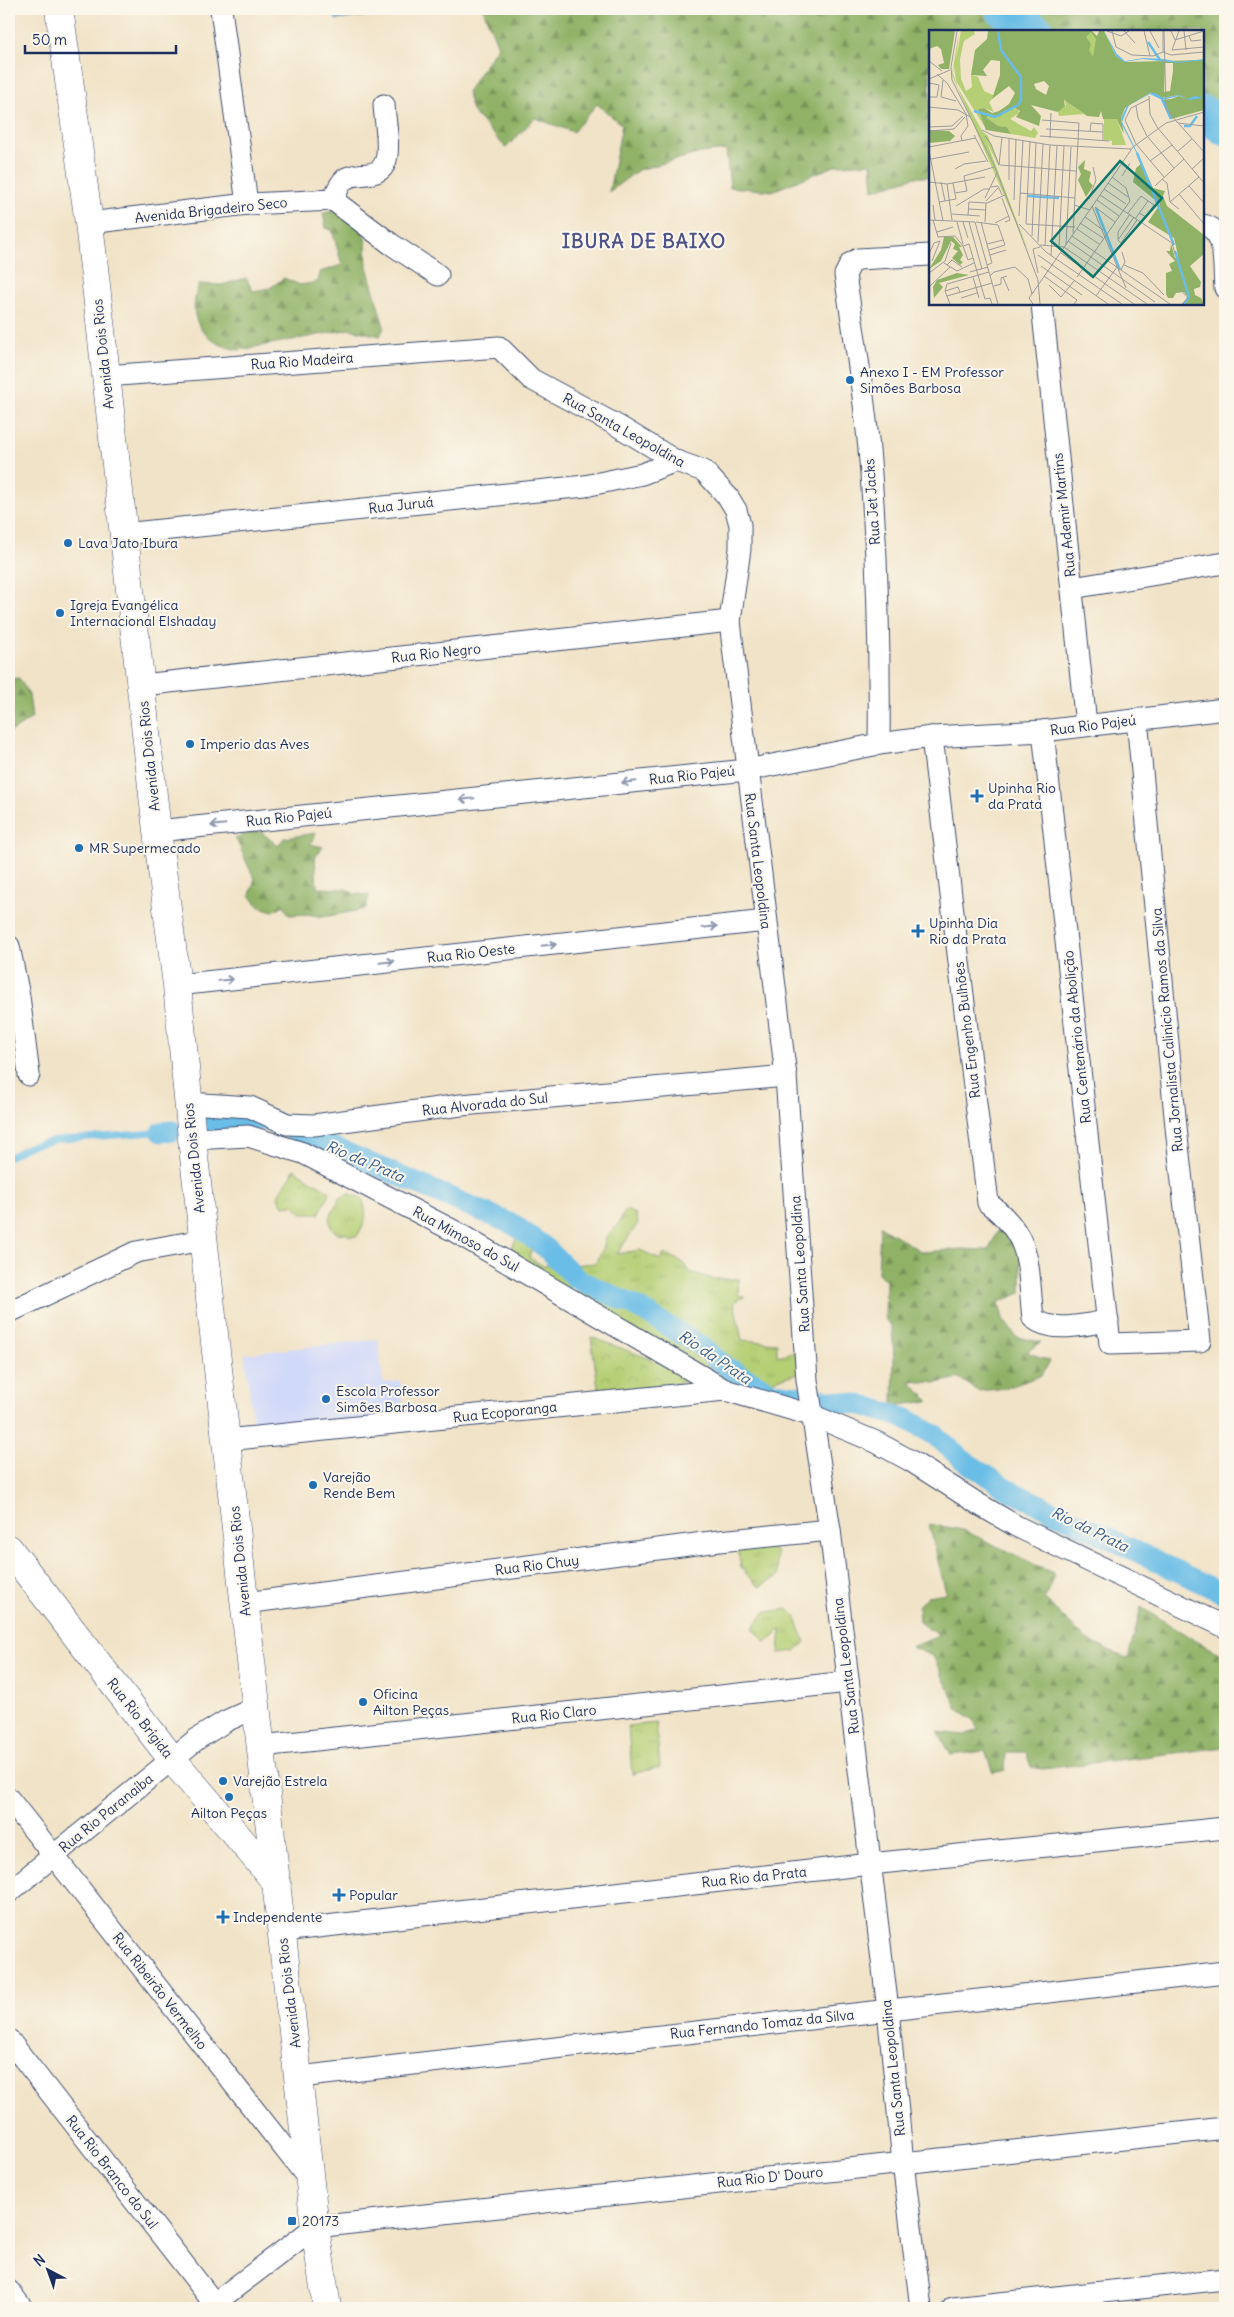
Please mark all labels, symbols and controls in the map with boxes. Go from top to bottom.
scale bar [25,22,176,54]
text: 50 m [32,30,67,49]
inset map [929,30,1204,305]
street label: Avenida Brigadeiro Seco [134,193,288,227]
district label: IBURA DE BAIXO [562,229,726,253]
street label: Avenida Dois Rios [88,298,118,410]
street label: Rua Rio Madeira [250,348,354,374]
place label: Anexo I - EM Professor Simões Barbosa [860,363,1004,397]
marker: Anexo I - EM Professor Simões Barbosa [844,374,856,386]
street label: Rua Santa Leopoldina [560,389,688,471]
street label: Rua Ademir Martins [1049,452,1079,578]
street label: Rua Jet Jacks [860,458,884,546]
street label: Rua Juruá [368,493,434,517]
place label: Lava Jato Ibura [78,534,178,552]
marker: Lava Jato Ibura [62,537,74,549]
place label: Igreja Evangélica Internacional Elshaday [70,596,216,630]
marker: Igreja Evangélica Internacional Elshaday [54,607,66,619]
street label: Rua Rio Negro [390,639,482,667]
street label: Avenida Dois Rios [134,700,164,812]
street label: Rua Rio Pajeú [1049,711,1137,739]
place label: Imperio das Aves [200,735,309,753]
marker: Imperio das Aves [184,738,196,750]
street label: Rua Rio Pajeú [648,762,736,788]
one-way arrow [621,777,637,787]
place label: Upinha Rio da Prata [988,779,1056,813]
marker: Upinha Rio da Prata [970,789,984,803]
street label: Rua Santa Leopoldina [741,792,775,930]
one-way arrow [459,794,475,804]
street label: Rua Rio Pajeú [245,804,333,830]
one-way arrow [211,820,227,830]
place label: MR Supermecado [89,839,201,857]
marker: MR Supermecado [73,842,85,854]
street label: Rua Jornalista Calinício Ramos da Silva [1147,907,1187,1153]
place label: Upinha Dia Rio da Prata [929,914,1006,948]
one-way arrow [702,923,718,932]
marker: Upinha Dia Rio da Prata [911,924,925,938]
street label: Rua Rio Oeste [426,939,516,967]
one-way arrow [540,940,556,950]
street label: Rua Centenário da Abolição [1059,949,1095,1125]
one-way arrow [379,957,395,967]
street label: Rua Engenho Bulhões [950,961,984,1099]
one-way arrow [217,975,233,985]
street label: Rua Alvorada do Sul [421,1088,549,1120]
street label: Avenida Dois Rios [179,1102,209,1214]
water label: Rio da Prata [323,1136,408,1187]
street label: Rua Santa Leopoldina [786,1195,814,1333]
street label: Rua Mimoso do Sul [410,1202,522,1276]
water label: Rio da Prata [675,1326,756,1389]
place label: Escola Professor Simões Barbosa [336,1382,440,1416]
marker: Escola Professor Simões Barbosa [320,1393,332,1405]
street label: Rua Ecoporanga [452,1398,558,1426]
place label: Varejão Rende Bem [323,1468,395,1502]
marker: Varejão Rende Bem [307,1479,319,1491]
water label: Rio da Prata [1049,1502,1133,1556]
street label: Avenida Dois Rios [225,1505,255,1617]
street label: Rua Rio Chuy [494,1551,580,1579]
street label: Rua Santa Leopoldina [829,1597,863,1735]
street label: Rua Rio Brígida [103,1674,177,1762]
place label: Oficina Ailton Peças [373,1685,449,1719]
marker: Oficina Ailton Peças [357,1696,369,1708]
street label: Rua Rio Claro [511,1701,597,1727]
street label: Rua Rio Paranaíba [55,1769,157,1857]
place label: Varejão Estrela [233,1772,328,1790]
marker: Varejão Estrela [217,1775,229,1787]
marker: Ailton Peças [223,1791,235,1803]
place label: Ailton Peças [191,1804,267,1822]
street label: Rua Rio da Prata [700,1863,808,1891]
place label: Popular [349,1886,398,1904]
marker: Popular [333,1889,345,1901]
place label: Independente [233,1908,322,1926]
marker: Independente [217,1911,229,1923]
street label: Rua Ribeirão Vermelho [109,1929,211,2053]
street label: Avenida Dois Rios [273,1937,305,2049]
street label: Rua Santa Leopoldina [877,1999,909,2137]
street label: Rua Fernando Tomaz da Silva [669,2005,855,2043]
street label: Rua Rio Branco do Sul [62,2112,162,2232]
street label: Rua Rio D' Douro [716,2162,824,2192]
place label: 20173 [302,2212,339,2230]
marker: 20173 [286,2215,298,2227]
north arrow [22,2244,72,2294]
text: N [30,2250,49,2270]

